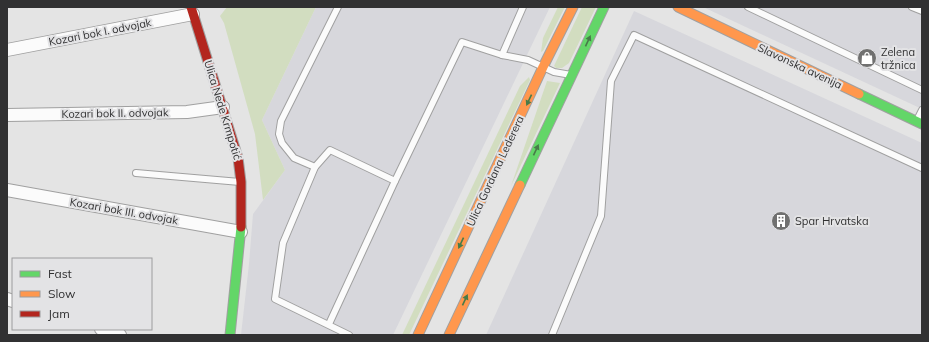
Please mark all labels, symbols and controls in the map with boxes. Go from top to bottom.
street label: Kozari bok I. odvojak [47,15,153,49]
one-way arrow [585,35,591,47]
street label: Slavonska avenija [756,40,844,92]
place label: Zelena tržnica [881,45,916,72]
shop icon: Zelena tržnica [856,47,878,69]
street label: Ulica Nede Krmpotić [201,59,245,162]
one-way arrow [525,94,531,106]
street label: Kozari bok II. odvojak [61,105,169,121]
street label: Ulica Gordana Lederera [463,113,527,229]
one-way arrow [533,145,539,156]
street label: Kozari bok III. odvojak [69,195,180,227]
building icon: Spar Hrvatska [770,210,792,232]
place label: Spar Hrvatska [795,214,869,228]
one-way arrow [458,238,464,249]
legend [12,258,152,330]
text: Fast [48,266,72,281]
text: Slow [48,286,76,301]
one-way arrow [462,294,468,305]
text: Jam [48,306,70,321]

